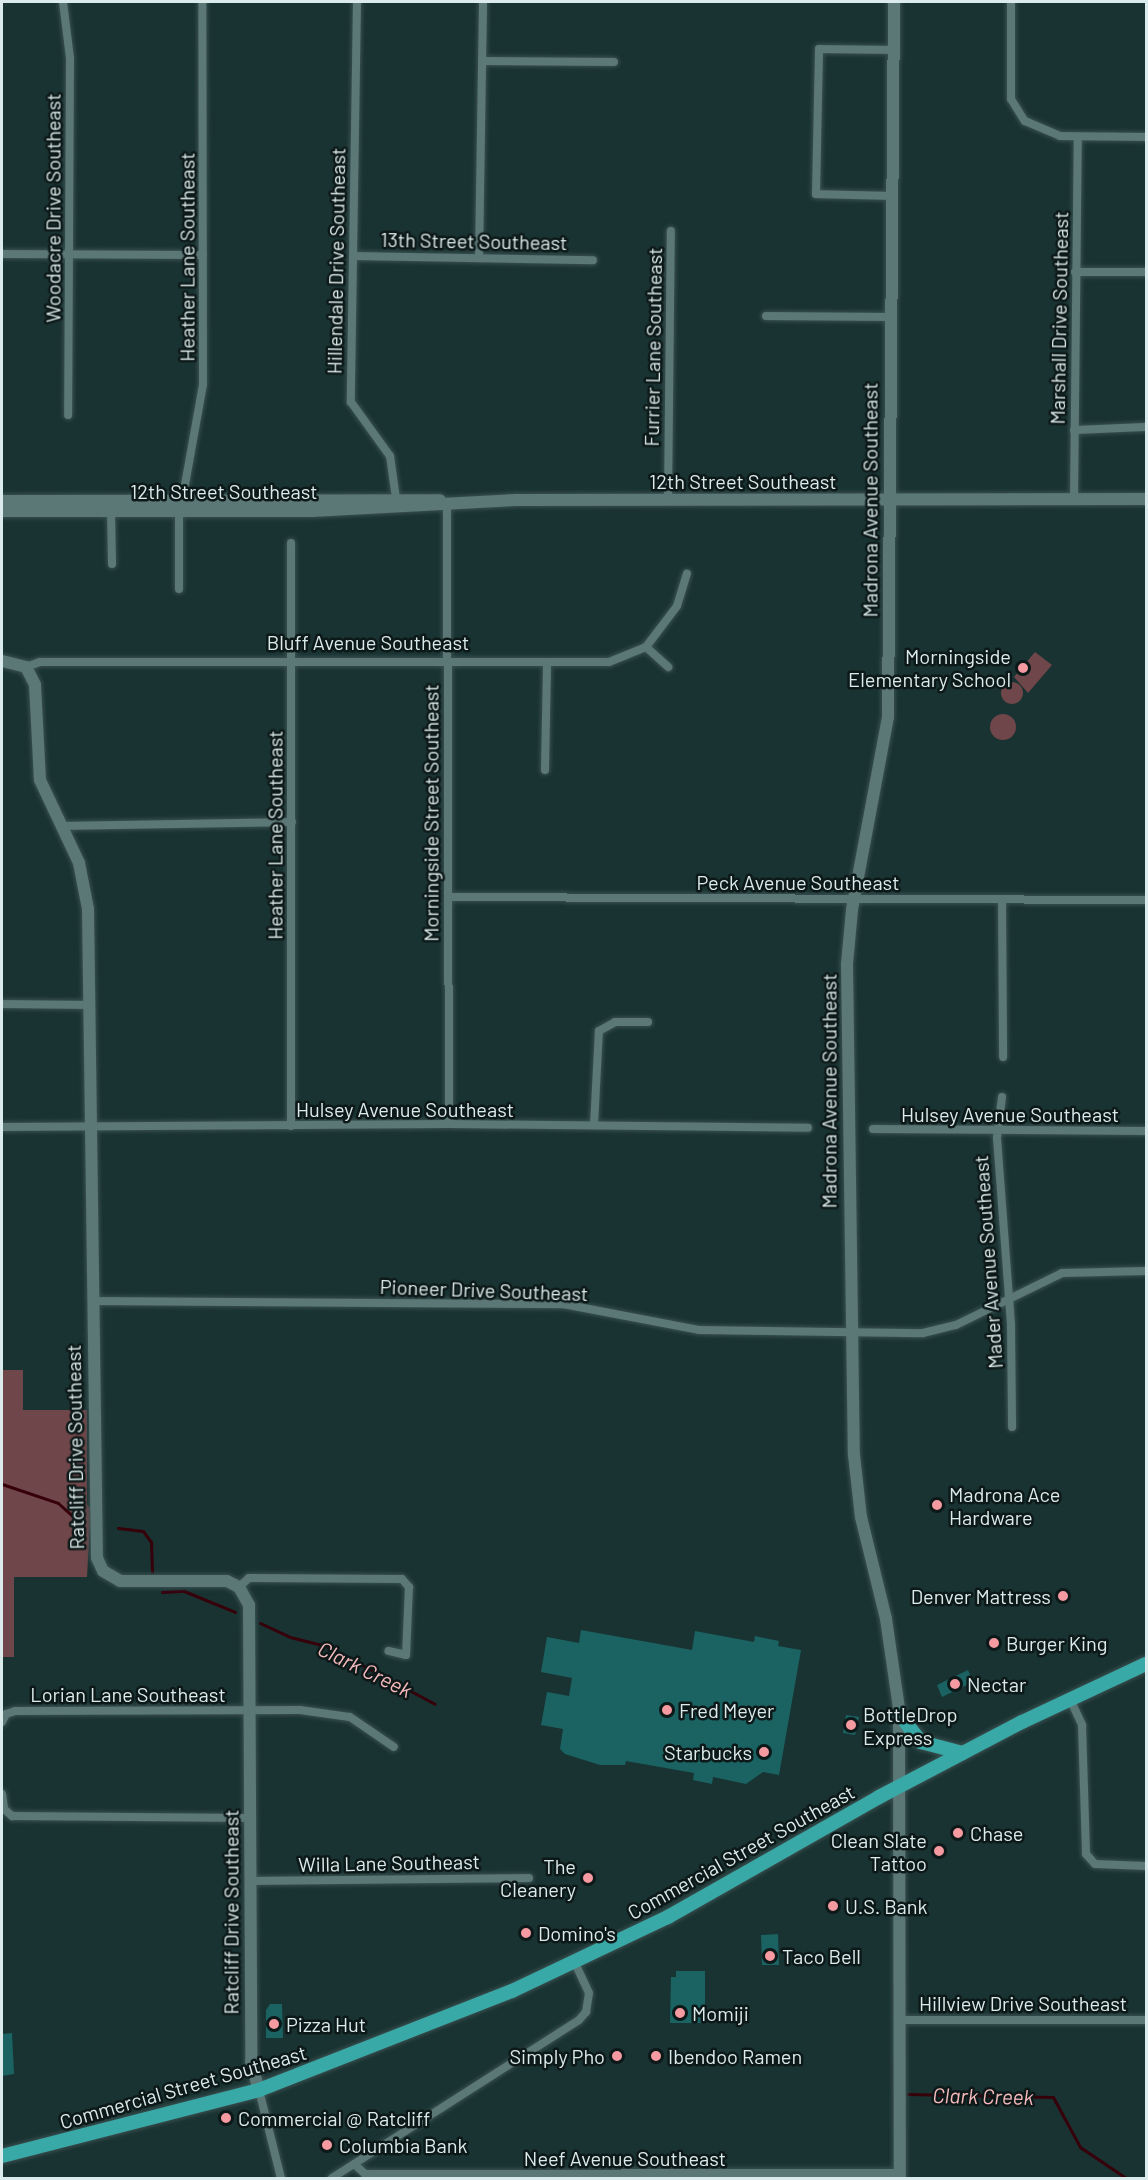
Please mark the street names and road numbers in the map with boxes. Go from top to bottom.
street label: Woodacre Drive Southeast [41,93,65,323]
street label: Hillendale Drive Southeast [322,148,350,374]
street label: Heather Lane Southeast [175,152,199,362]
street label: Marshall Drive Southeast [1045,211,1073,425]
street label: 13th Street Southeast [380,227,568,255]
street label: Furrier Lane Southeast [639,247,667,447]
street label: Madrona Avenue Southeast [858,383,882,617]
street label: 12th Street Southeast [649,469,837,493]
street label: 12th Street Southeast [130,479,318,503]
street label: Bluff Avenue Southeast [267,630,469,654]
street label: Morningside Street Southeast [419,684,443,942]
street label: Heather Lane Southeast [263,730,287,940]
street label: Peck Avenue Southeast [697,870,899,894]
street label: Madrona Avenue Southeast [817,974,841,1208]
street label: Hulsey Avenue Southeast [296,1097,514,1121]
street label: Hulsey Avenue Southeast [901,1102,1119,1126]
street label: Mader Avenue Southeast [969,1155,1007,1369]
street label: Pioneer Drive Southeast [379,1274,589,1306]
street label: Ratcliff Drive Southeast [61,1344,89,1550]
street label: Lorian Lane Southeast [30,1682,226,1706]
street label: Commercial Street Southeast [623,1780,859,1924]
street label: Ratcliff Drive Southeast [219,1809,243,2015]
street label: Willa Lane Southeast [298,1849,480,1877]
street label: Hillview Drive Southeast [919,1991,1127,2015]
street label: Commercial Street Southeast [57,2040,309,2134]
street label: Neef Avenue Southeast [524,2146,726,2170]

